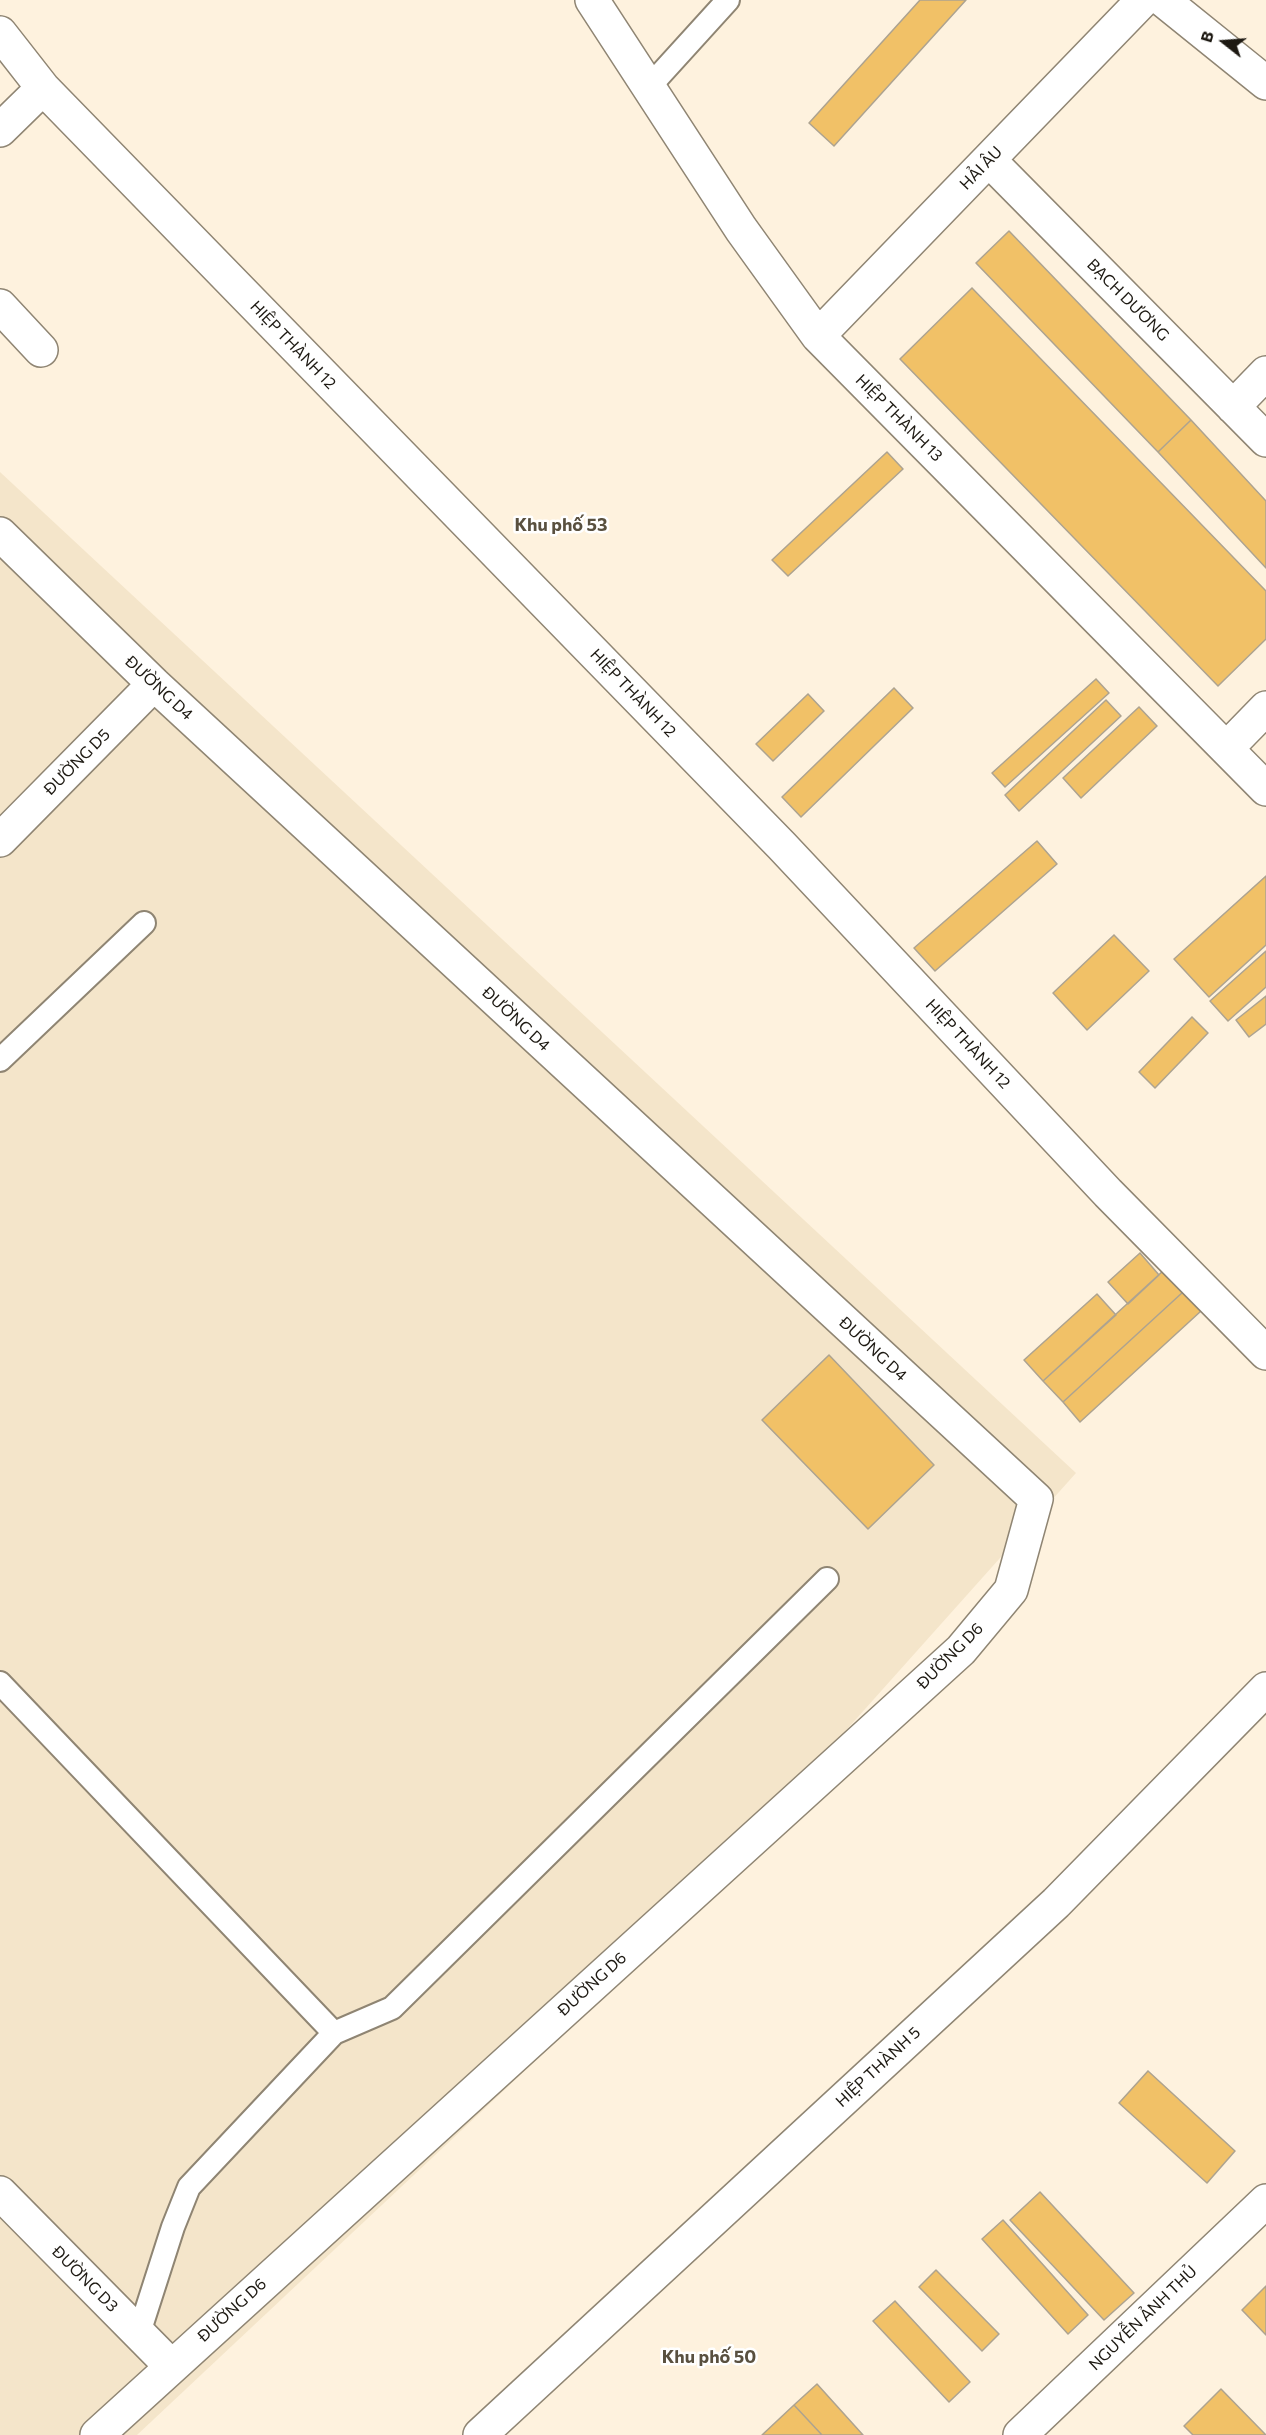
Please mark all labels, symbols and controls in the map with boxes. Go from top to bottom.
north arrow [1194,12,1254,72]
text: B [1196,29,1217,44]
street label: HẢI ÂU [956,142,1006,194]
street label: BẠCH DƯƠNG [1083,255,1173,345]
street label: HIỆP THÀNH 12 [246,297,340,393]
street label: HIỆP THÀNH 13 [851,370,947,466]
district label: Khu phố 53 [515,514,607,536]
street label: HIỆP THÀNH 12 [586,645,680,741]
street label: ĐƯỜNG D4 [121,652,197,724]
street label: ĐƯỜNG D5 [40,725,114,799]
street label: ĐƯỜNG D4 [478,983,554,1055]
street label: HIỆP THÀNH 12 [922,995,1014,1093]
street label: ĐƯỜNG D4 [835,1313,911,1385]
street label: ĐƯỜNG D6 [913,1619,987,1693]
street label: ĐƯỜNG D6 [554,1948,630,2020]
street label: HIỆP THÀNH 5 [832,2023,924,2111]
street label: ĐƯỜNG D3 [48,2242,122,2316]
street label: NGUYỄN ẢNH THỦ [1085,2262,1201,2374]
street label: ĐƯỜNG D6 [194,2274,270,2346]
district label: Khu phố 50 [662,2346,756,2368]

